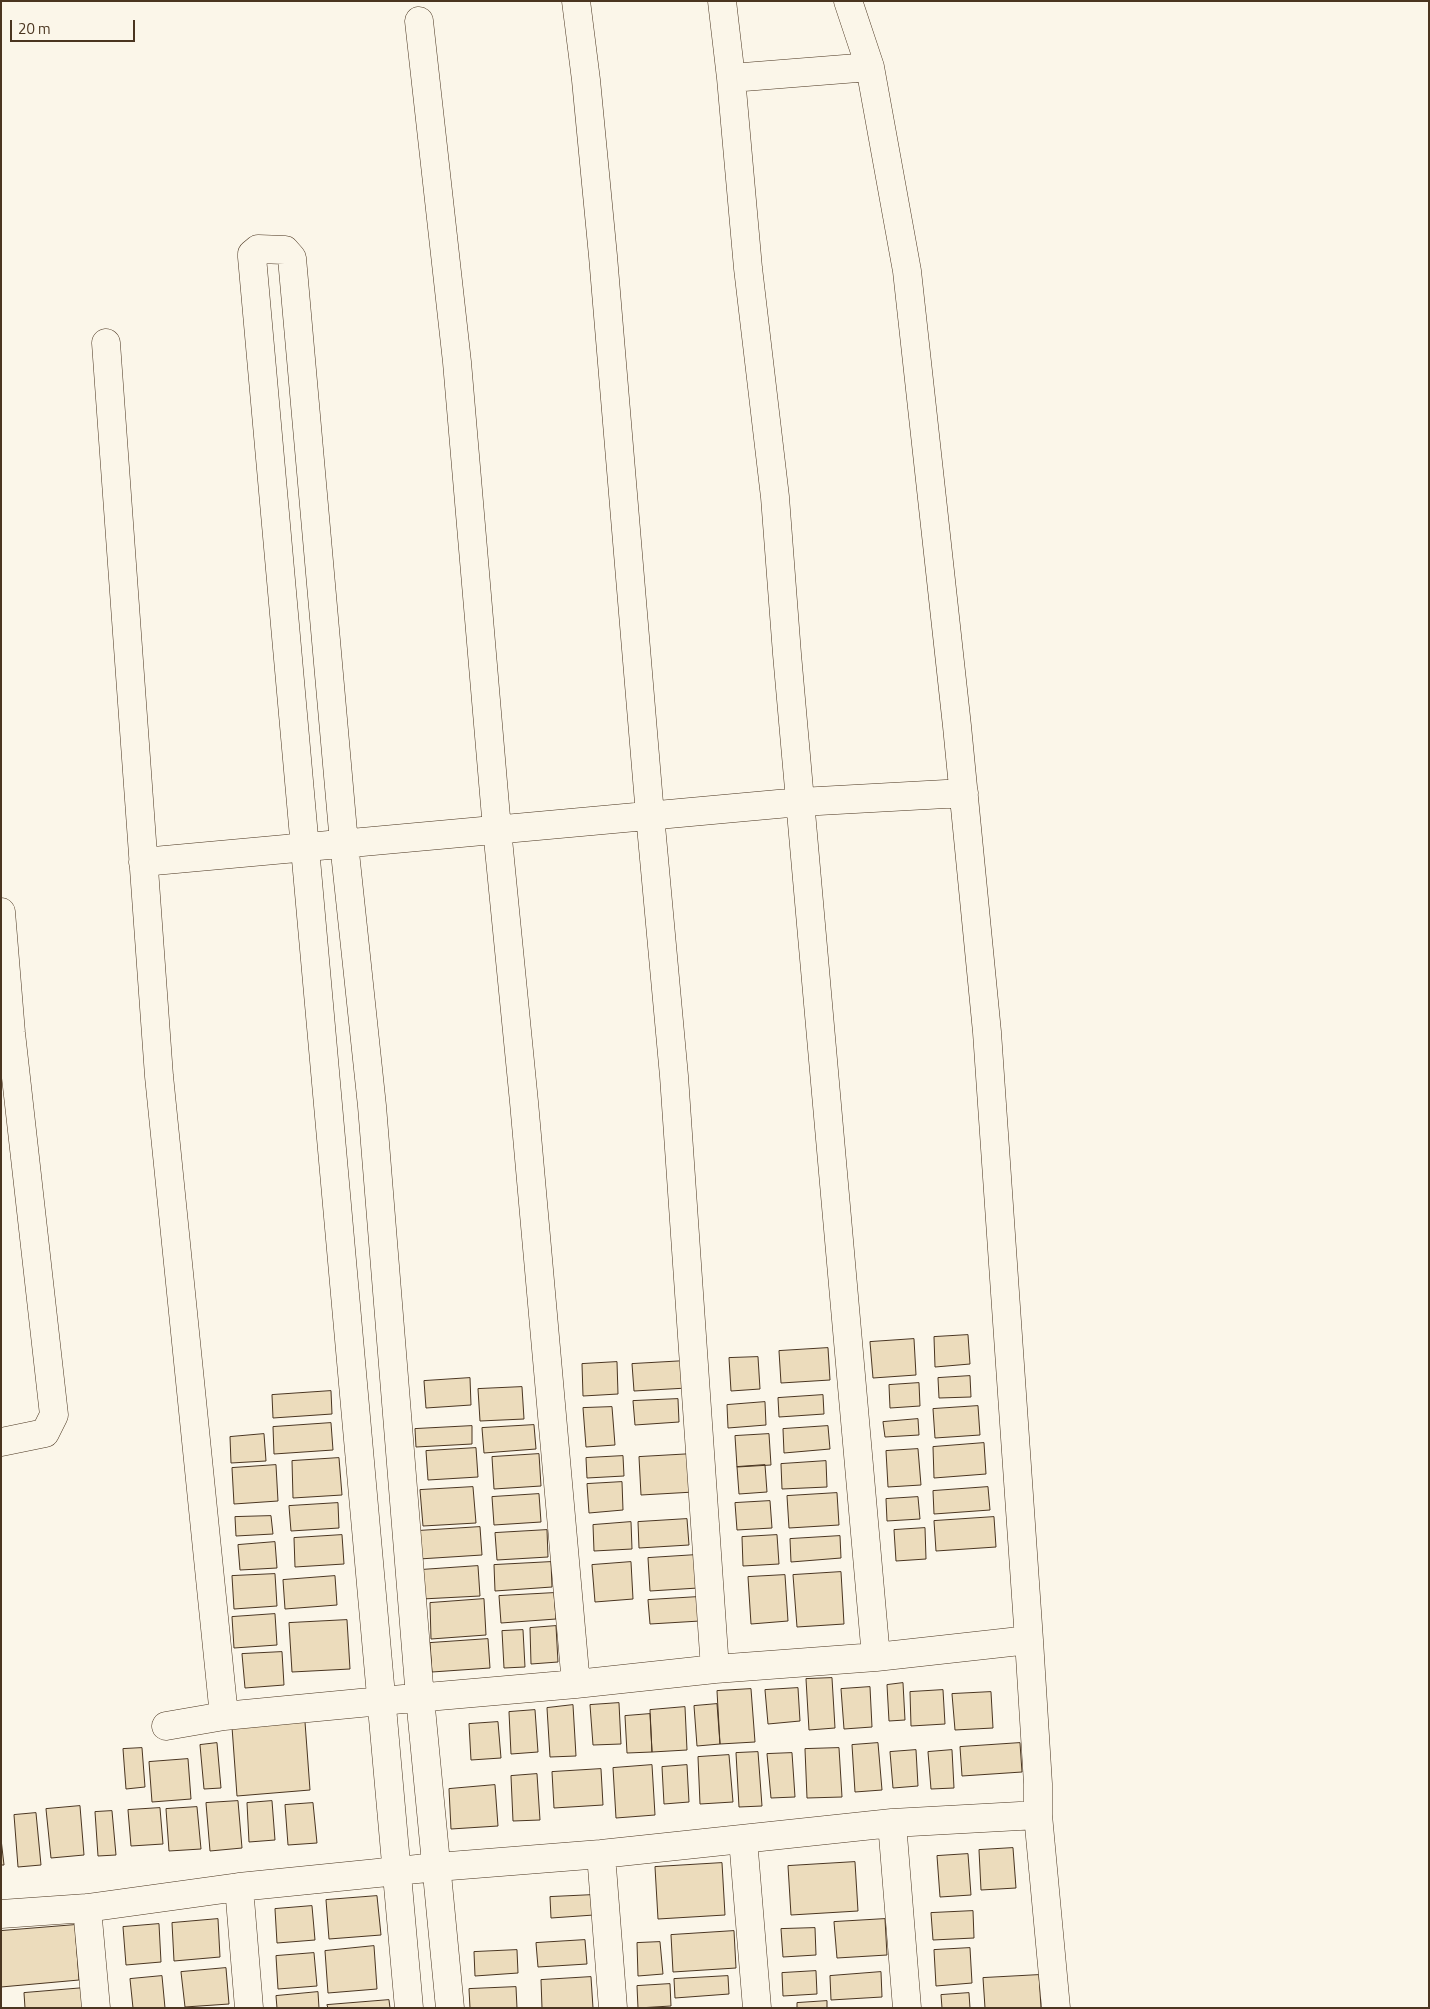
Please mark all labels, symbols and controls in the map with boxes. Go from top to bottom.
scale bar [12,10,138,42]
text: 20 m [18,17,51,40]

